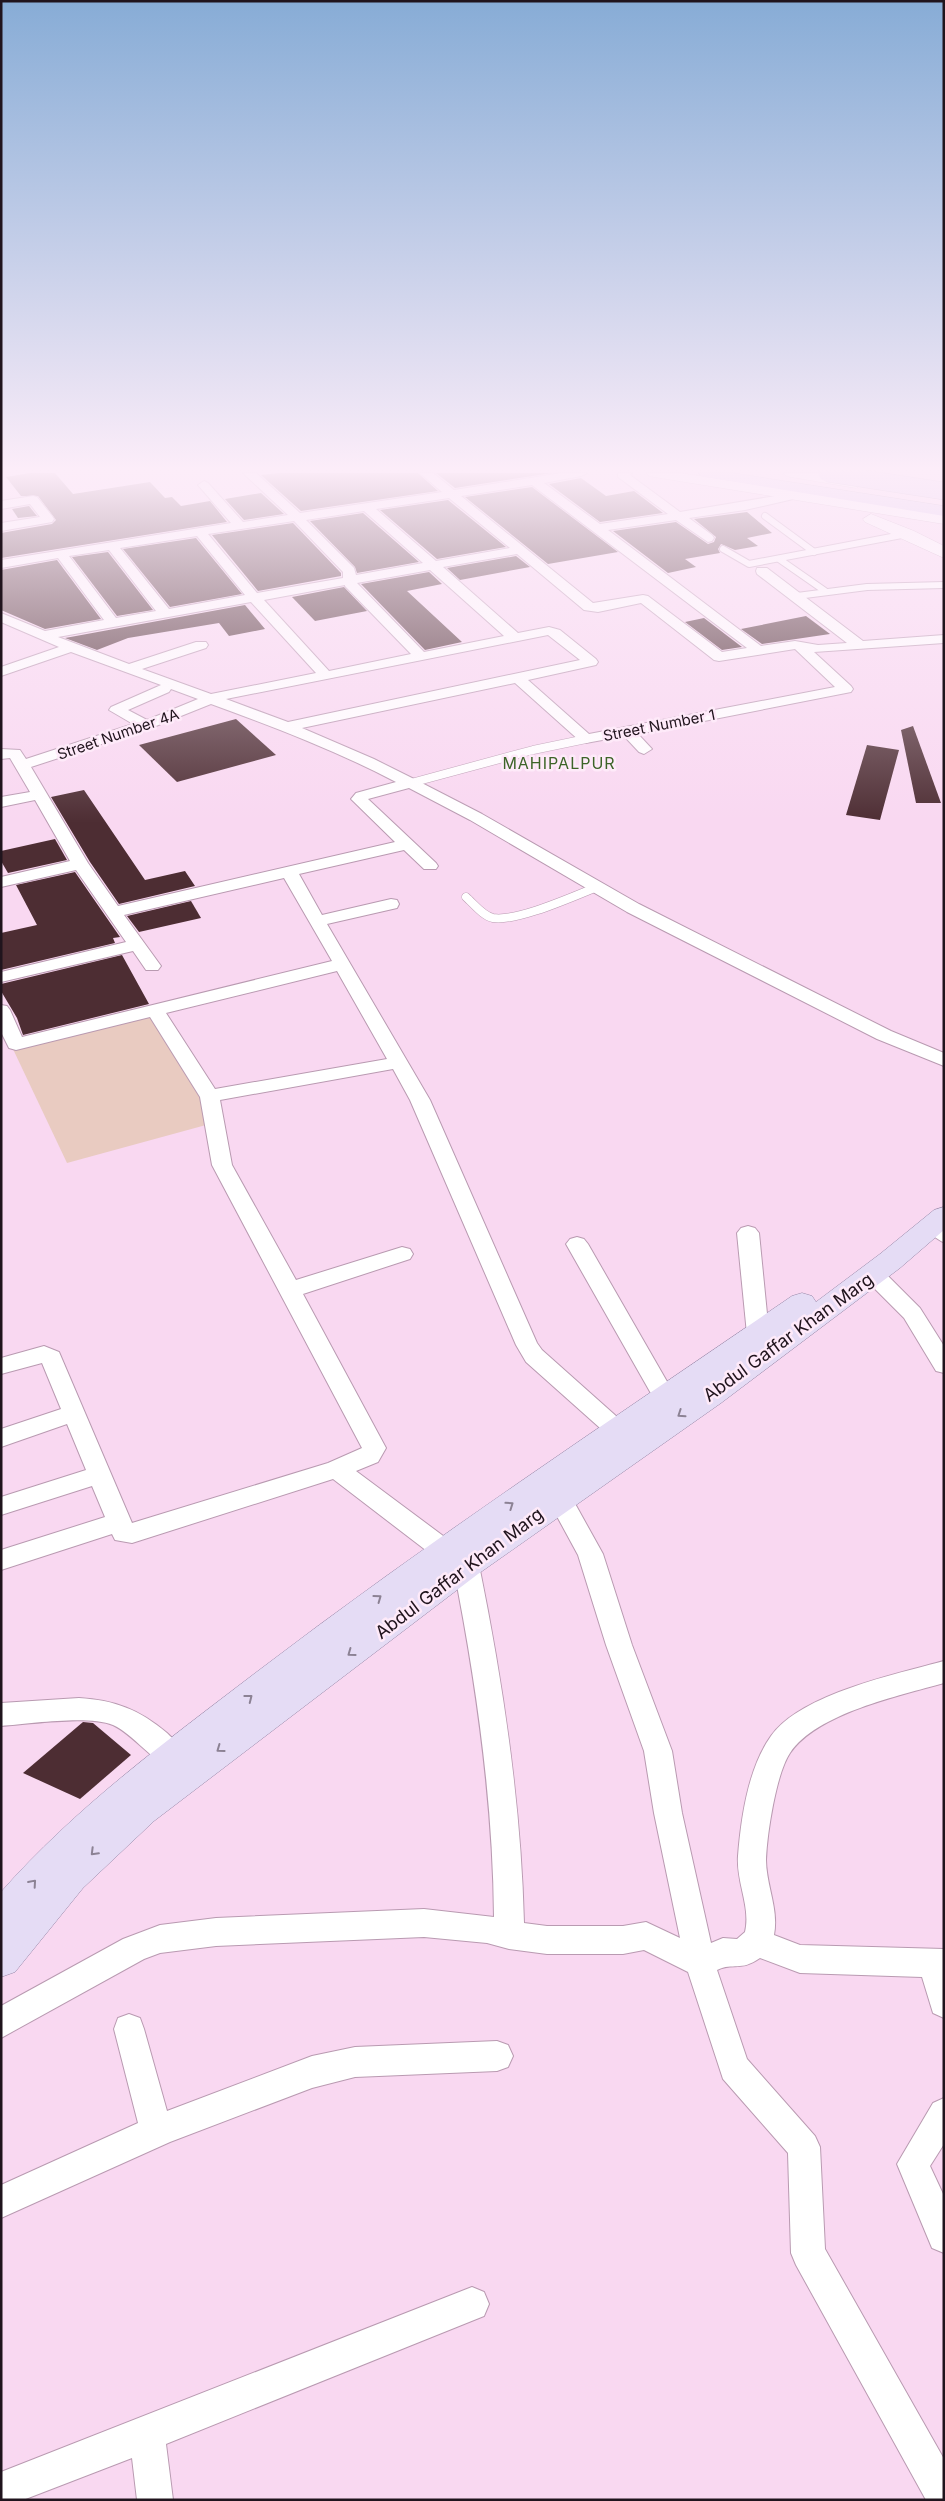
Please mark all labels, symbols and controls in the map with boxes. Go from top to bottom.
street label: Street Number 4A [55,704,181,764]
street label: Street Number 1 [601,705,717,745]
district label: MAHIPALPUR [502,753,616,773]
street label: Abdul Gaffar Khan Marg [699,1268,877,1406]
one-way arrow [678,1408,687,1417]
one-way arrow [505,1502,514,1511]
street label: Abdul Gaffar Khan Marg [371,1503,547,1643]
one-way arrow [372,1595,381,1604]
one-way arrow [347,1647,357,1656]
one-way arrow [243,1695,252,1703]
one-way arrow [217,1744,226,1752]
one-way arrow [91,1846,100,1855]
one-way arrow [27,1880,36,1889]

